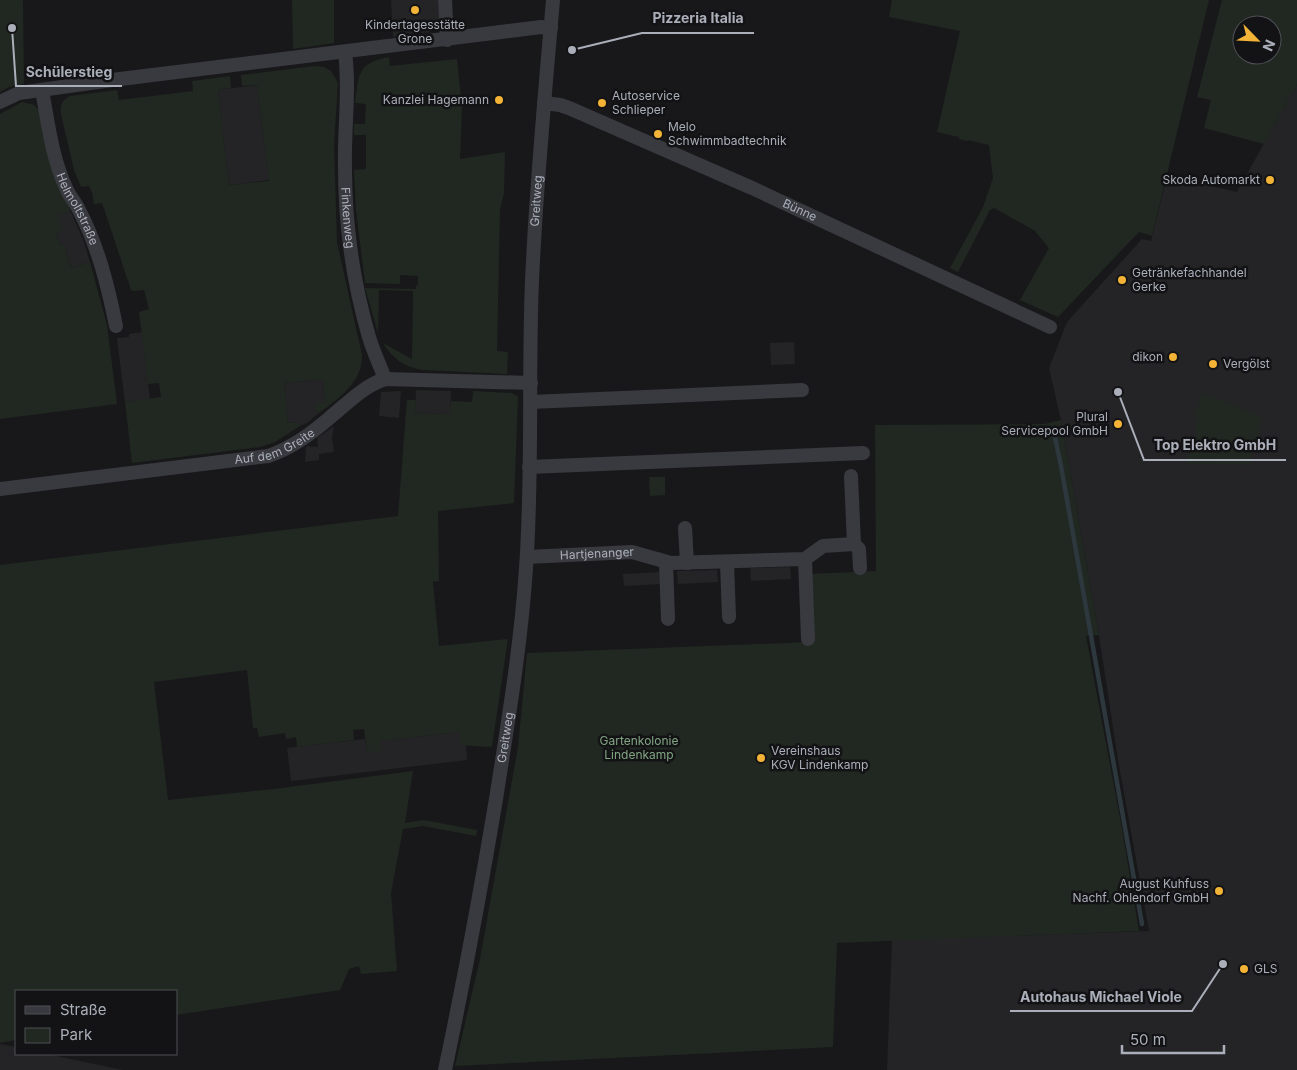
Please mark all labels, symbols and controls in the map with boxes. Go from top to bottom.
marker: Kindertagesstätte Grone [409,4,421,16]
callout: Pizzeria Italia [642,4,754,33]
text: Pizzeria Italia [652,9,744,26]
north arrow [1232,15,1282,65]
place label: Kindertagesstätte Grone [365,17,465,46]
text: N [1259,37,1279,54]
callout: Schülerstieg [16,57,122,86]
text: Schülerstieg [26,63,112,80]
place label: Autoservice Schlieper [612,88,680,117]
place label: Kanzlei Hagemann [383,92,489,107]
marker: Kanzlei Hagemann [493,94,505,106]
marker: Autoservice Schlieper [596,97,608,109]
place label: Melo Schwimmbadtechnik [668,119,787,148]
marker: Melo Schwimmbadtechnik [652,128,664,140]
street label: Helmoltstraße [53,170,102,247]
place label: Skoda Automarkt [1162,172,1260,187]
marker: Skoda Automarkt [1264,174,1276,186]
street label: Greitweg [527,175,545,227]
street label: Finkenweg [338,187,358,249]
street label: Bünne [780,195,819,224]
place label: Getränkefachhandel Gerke [1132,265,1247,294]
marker: Getränkefachhandel Gerke [1116,274,1128,286]
place label: dikon [1132,349,1163,364]
marker: dikon [1167,351,1179,363]
place label: Vergölst [1223,356,1270,371]
marker: Vergölst [1207,358,1219,370]
place label: Plural Servicepool GmbH [1001,409,1108,438]
marker: Plural Servicepool GmbH [1112,418,1124,430]
street label: Auf dem Greite [234,425,317,467]
callout: Top Elektro GmbH [1144,431,1286,460]
text: Top Elektro GmbH [1154,436,1276,453]
street label: Hartjenanger [559,544,635,562]
street label: Greitweg [494,711,516,764]
park label: Gartenkolonie Lindenkamp [600,733,678,762]
place label: Vereinshaus KGV Lindenkamp [771,743,868,772]
marker: Vereinshaus KGV Lindenkamp [755,752,767,764]
place label: August Kuhfuss Nachf. Ohlendorf GmbH [1073,876,1209,905]
marker: August Kuhfuss Nachf. Ohlendorf GmbH [1213,885,1225,897]
place label: GLS [1254,961,1278,976]
marker: GLS [1238,963,1250,975]
callout: Autohaus Michael Viole [1010,982,1192,1011]
text: Autohaus Michael Viole [1020,988,1182,1005]
legend [15,990,178,1055]
text: Straße [60,1000,107,1019]
scale bar [1122,1022,1224,1054]
text: Park [60,1025,93,1044]
text: 50 m [1130,1030,1166,1049]

